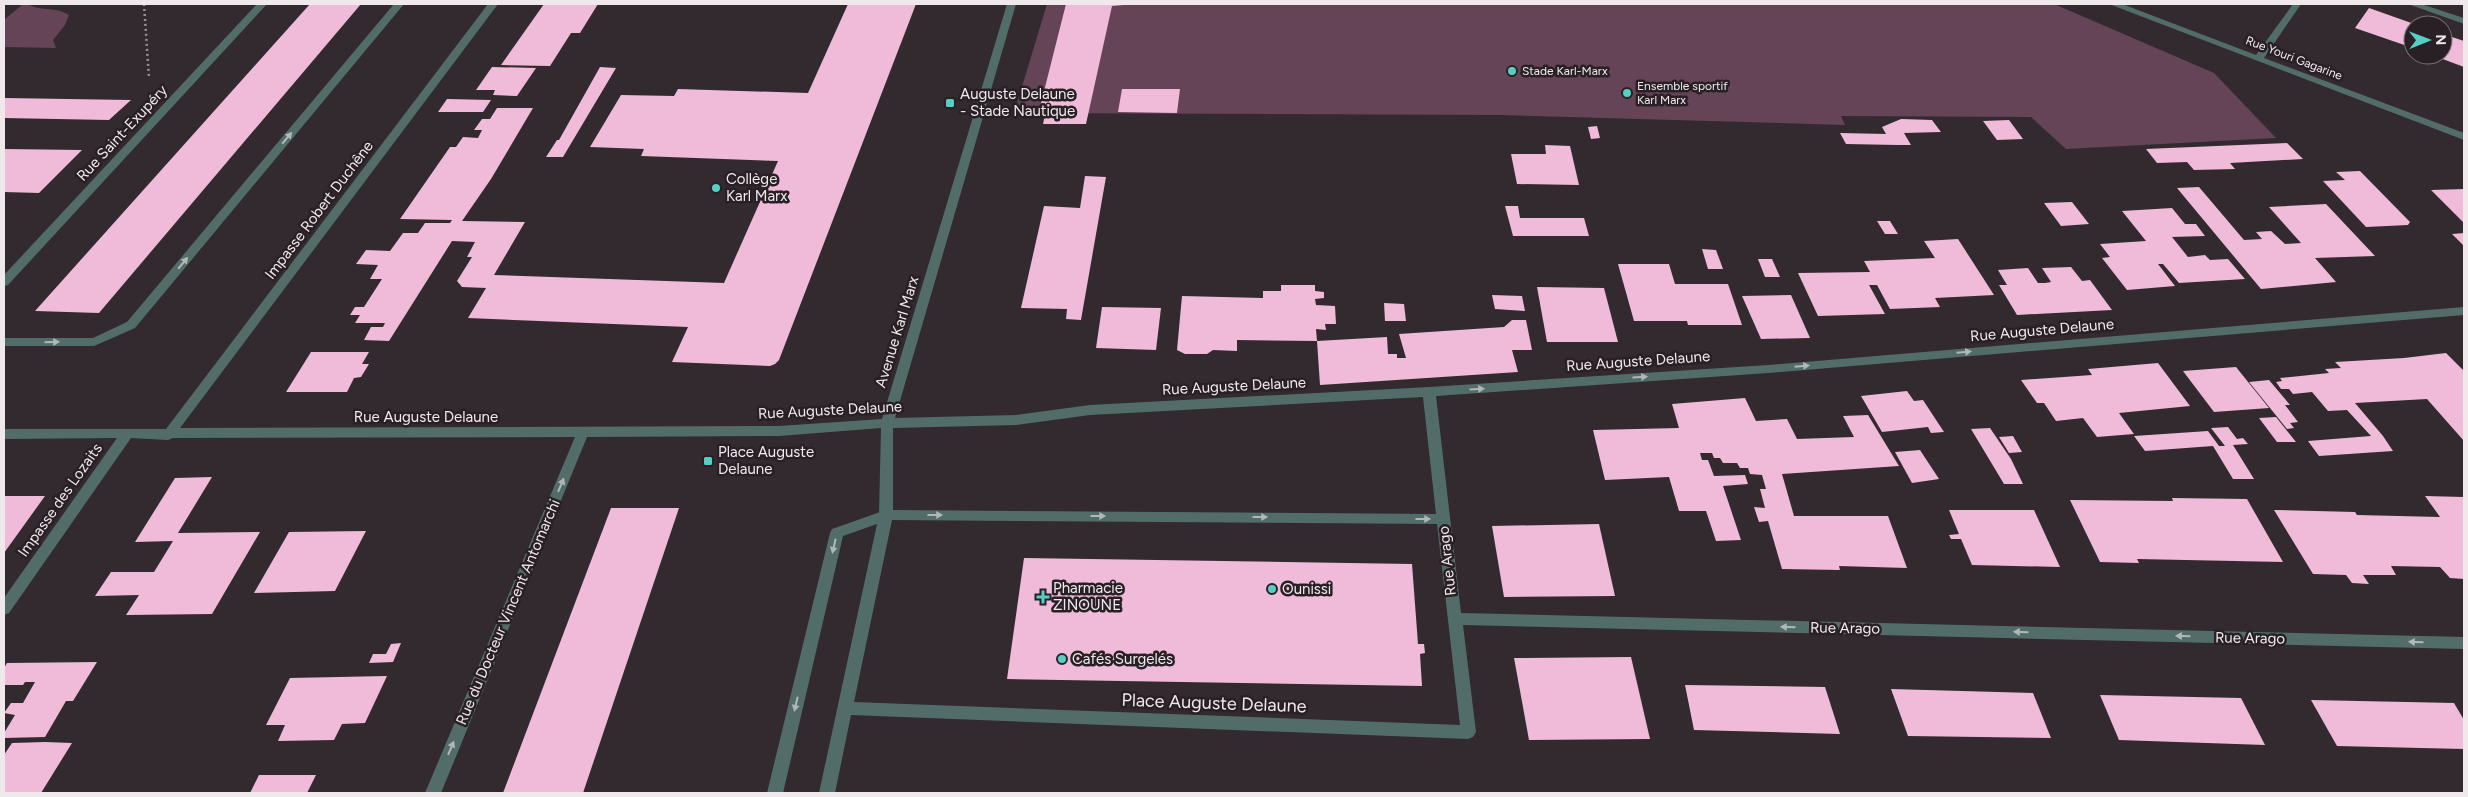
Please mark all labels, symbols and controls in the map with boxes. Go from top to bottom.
north arrow [2403,15,2453,65]
street label: Rue Youri Gagarine [2244,33,2345,83]
text: N [2432,34,2449,45]
place label: Stade Karl-Marx [1522,64,1608,78]
marker: Stade Karl-Marx [1506,65,1518,77]
place label: Ensemble sportif Karl Marx [1637,79,1728,107]
street label: Rue Saint-Exupéry [73,81,171,185]
place label: Auguste Delaune - Stade Nautique [960,85,1075,120]
marker: Ensemble sportif Karl Marx [1621,87,1633,99]
marker: Auguste Delaune - Stade Nautique [944,97,956,109]
one-way arrow [281,132,292,145]
street label: Impasse Robert Duchêne [261,137,377,283]
place label: Collège Karl Marx [726,170,787,205]
marker: Collège Karl Marx [710,182,722,194]
one-way arrow [177,257,188,270]
street label: Avenue Karl Marx [871,274,923,390]
street label: Rue Auguste Delaune [1969,315,2115,345]
one-way arrow [45,338,61,346]
street label: Rue Auguste Delaune [1565,347,1711,375]
one-way arrow [1956,348,1972,356]
one-way arrow [1794,361,1810,369]
street label: Rue Auguste Delaune [1161,373,1307,399]
one-way arrow [1632,373,1648,381]
one-way arrow [1470,384,1486,392]
street label: Rue Auguste Delaune [757,397,903,423]
street label: Rue Auguste Delaune [354,408,498,426]
street label: Impasse des Lozaits [14,440,106,560]
place label: Place Auguste Delaune [718,443,814,478]
marker: Place Auguste Delaune [702,455,714,467]
one-way arrow [557,478,565,492]
street label: Rue du Docteur Vincent Antomarchi [452,497,564,727]
one-way arrow [927,511,943,519]
one-way arrow [1090,512,1106,520]
one-way arrow [1252,513,1268,521]
one-way arrow [1415,515,1431,523]
street label: Rue Arago [1434,525,1460,597]
one-way arrow [830,539,838,554]
place label: Pharmacie ZINOUNE [1053,579,1123,614]
place label: Ounissi [1282,580,1331,598]
marker: Ounissi [1266,583,1278,595]
marker: Pharmacie ZINOUNE [1037,591,1049,603]
street label: Rue Arago [1810,618,1880,638]
one-way arrow [1780,623,1796,631]
one-way arrow [2012,628,2028,636]
street label: Rue Arago [2215,628,2285,648]
one-way arrow [2175,632,2191,640]
one-way arrow [2407,637,2423,645]
place label: Cafés Surgelés [1072,650,1173,668]
marker: Cafés Surgelés [1056,653,1068,665]
street label: Place Auguste Delaune [1121,689,1307,717]
one-way arrow [792,697,800,712]
one-way arrow [448,741,456,755]

